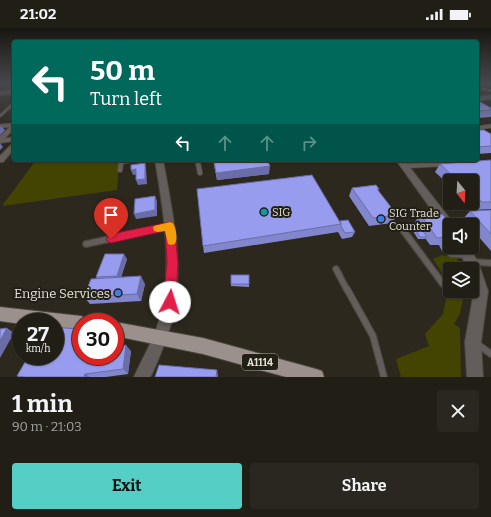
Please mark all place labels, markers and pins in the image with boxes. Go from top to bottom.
pin [94,198,128,239]
place label: SIG [272,206,290,219]
marker: SIG [259,207,269,217]
place label: SIG Trade Counter [389,207,439,233]
marker: SIG Trade Counter [376,214,386,224]
place label: Engine Services [14,286,110,301]
marker: Engine Services [113,288,123,298]

